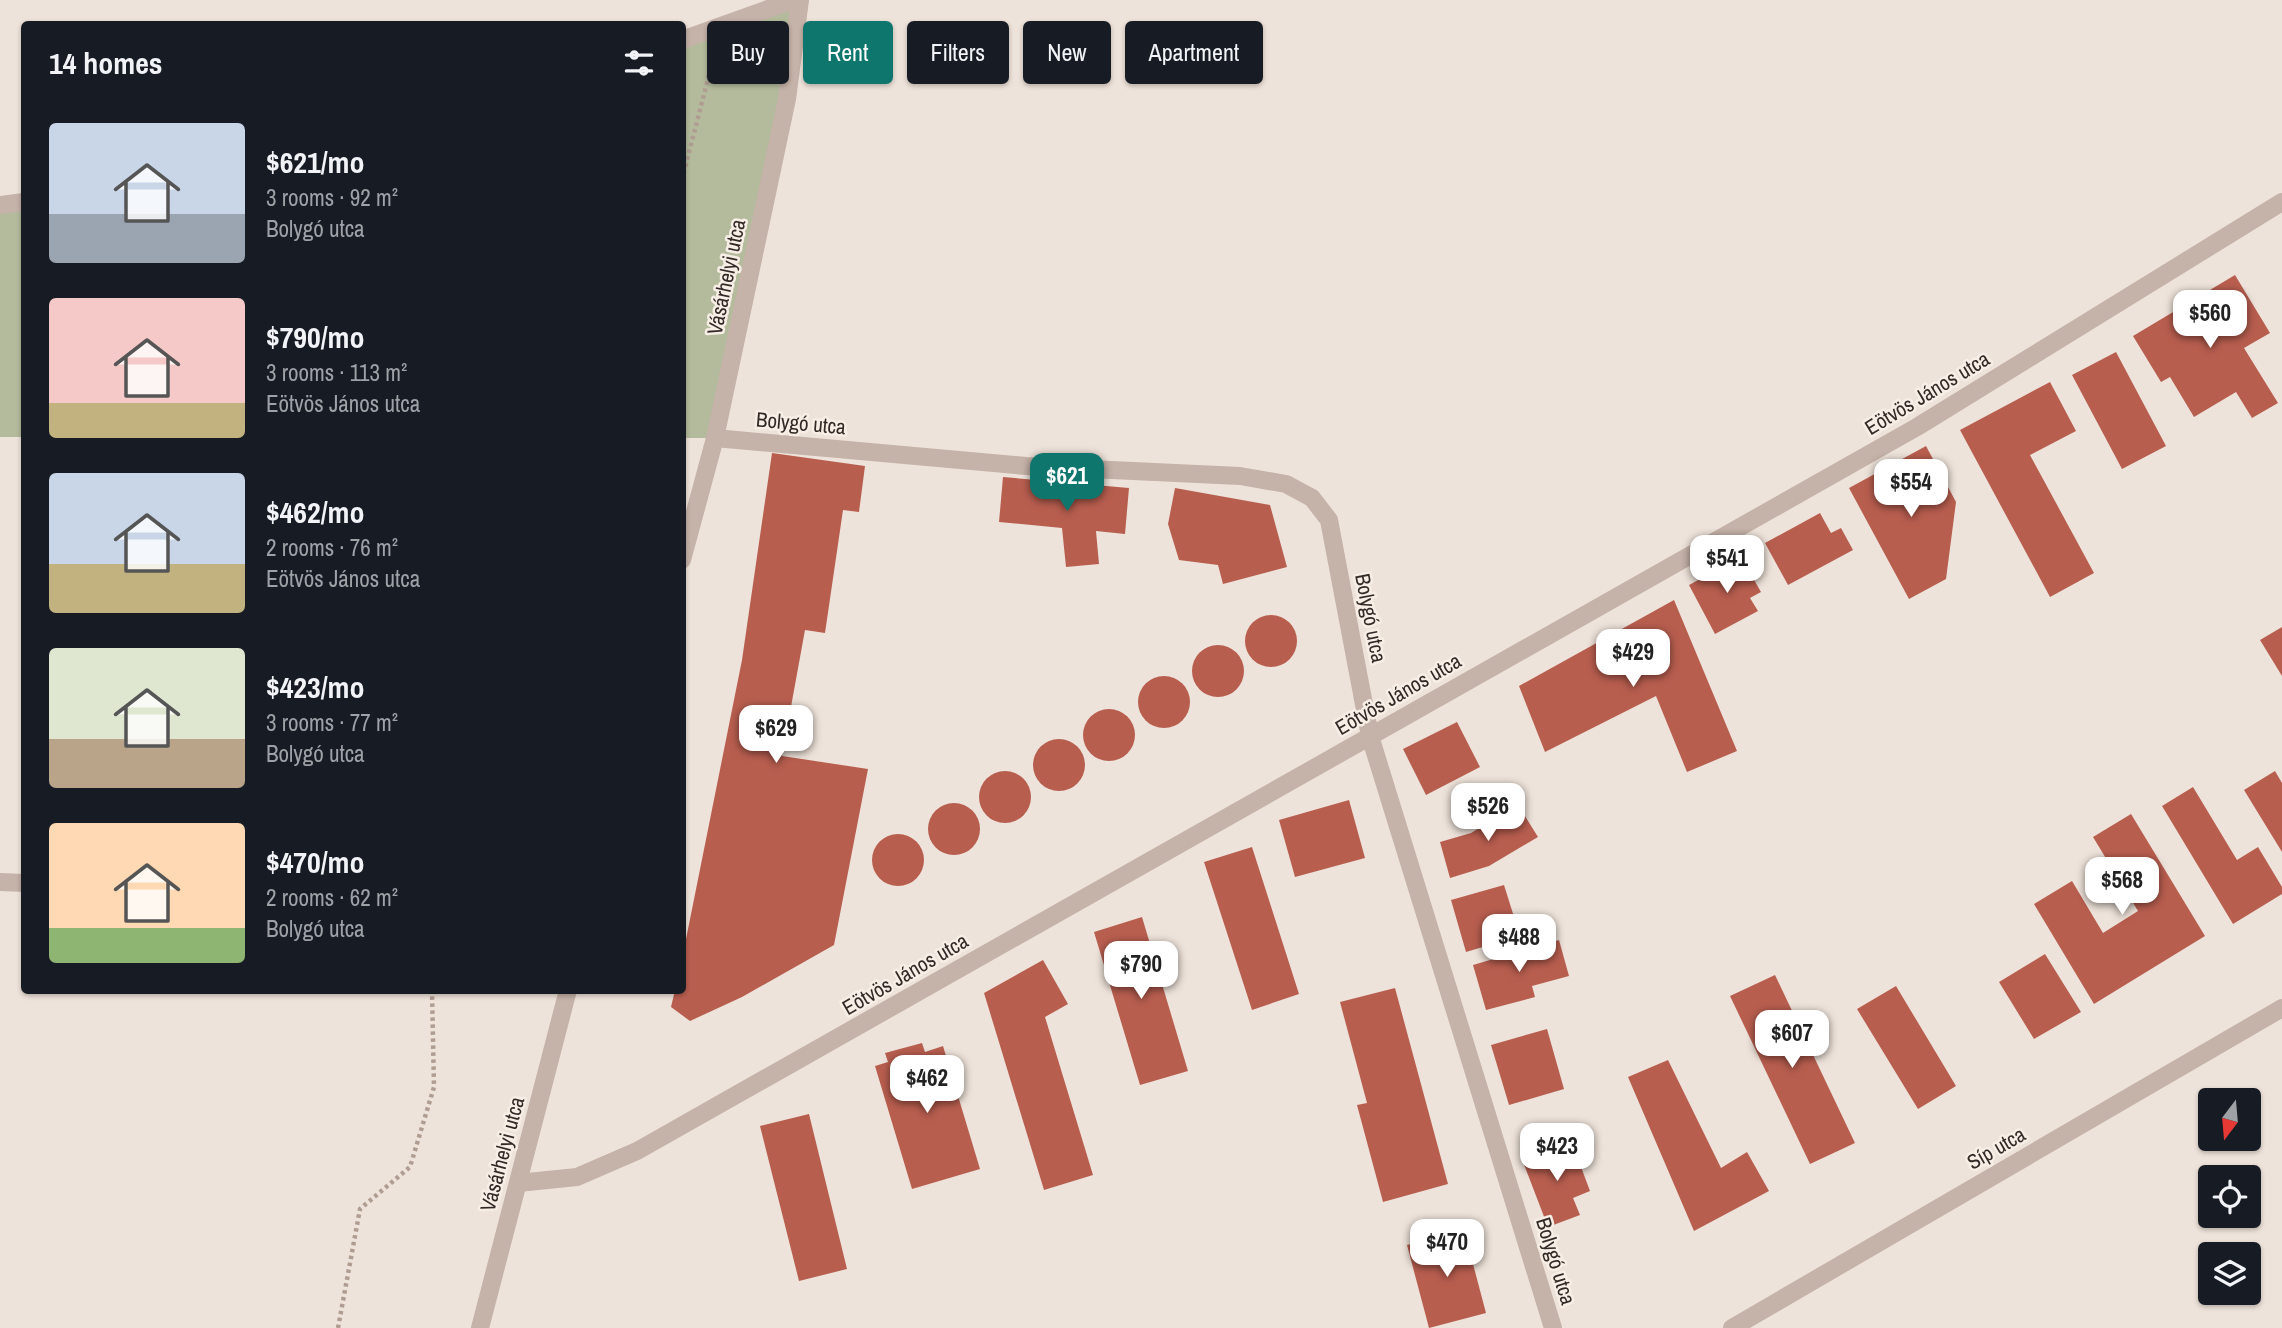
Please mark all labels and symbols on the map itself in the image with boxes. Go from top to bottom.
street label: Vásárhelyi utca [700,216,752,337]
pin: $560 [2169,290,2251,350]
street label: Eötvös János utca [1859,344,1995,442]
street label: Bolygó utca [755,405,847,441]
pin: $621 [1026,454,1108,513]
pin: $554 [1870,460,1952,519]
pin: $541 [1686,536,1768,595]
street label: Bolygó utca [1348,571,1394,665]
pin: $429 [1592,630,1674,689]
street label: Eötvös János utca [1330,646,1467,742]
pin: $629 [735,706,817,765]
pin: $526 [1447,784,1529,843]
pin: $568 [2081,858,2163,917]
pin: $488 [1478,914,1560,974]
street label: Eötvös János utca [837,926,974,1022]
pin: $790 [1100,942,1182,1001]
pin: $607 [1751,1010,1833,1070]
pin: $462 [886,1056,968,1115]
north arrow [2198,1088,2261,1152]
street label: Vásárhelyi utca [473,1093,531,1214]
street label: Síp utca [1961,1119,2031,1176]
pin: $423 [1516,1124,1598,1183]
street label: Bolygó utca [1529,1214,1583,1309]
pin: $470 [1406,1220,1488,1279]

